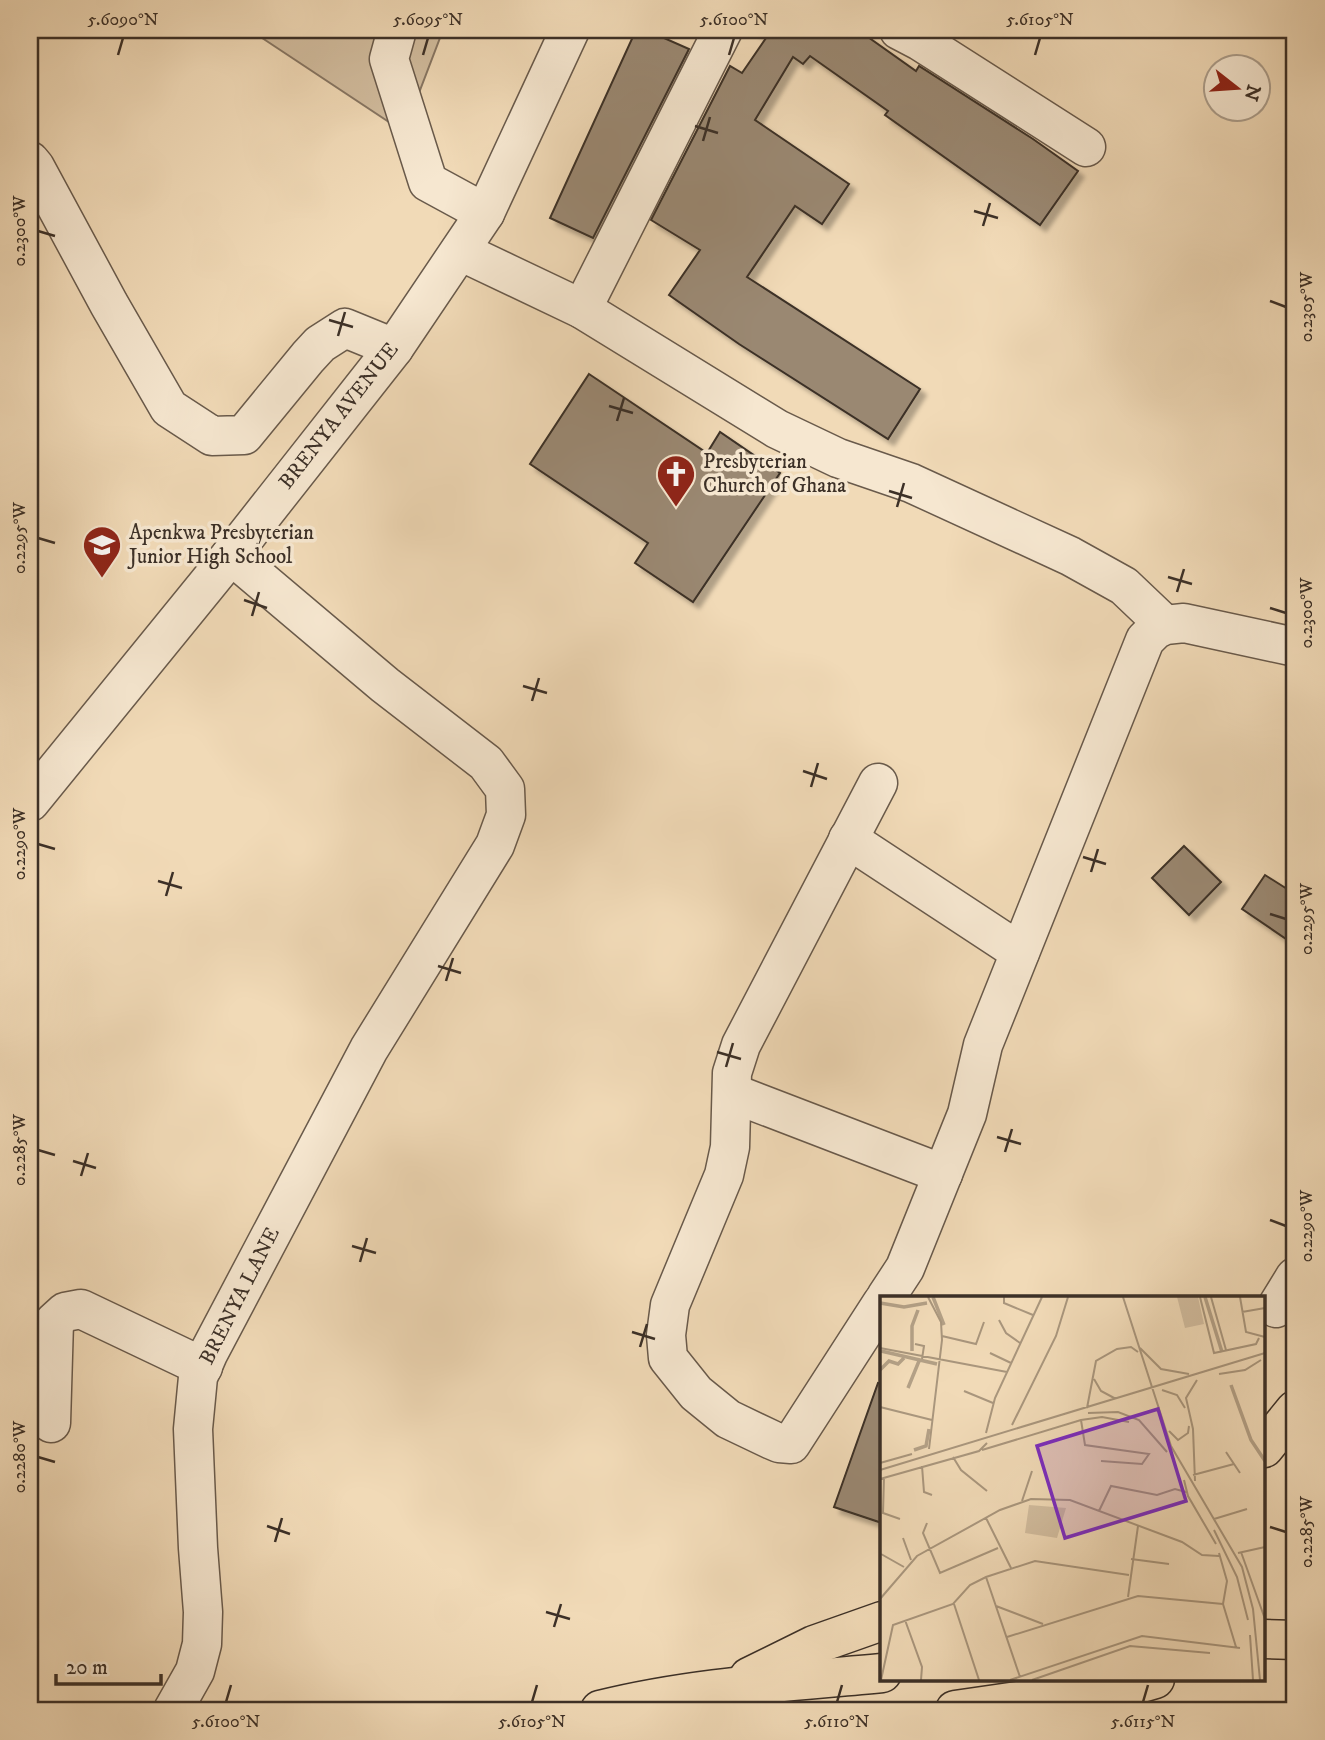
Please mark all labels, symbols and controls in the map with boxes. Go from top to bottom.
text: 5.6090°N [88,9,159,31]
text: 5.6095°N [393,9,463,31]
text: 5.6100°N [700,9,768,31]
text: 5.6105°N [1006,9,1074,31]
north arrow [1202,52,1272,122]
text: N [1238,82,1265,104]
text: 0.2300°W [9,195,31,267]
text: 0.2305°W [1296,271,1318,342]
street label: BRENYA AVENUE [274,337,405,495]
place label: Presbyterian Church of Ghana [703,449,846,499]
church icon: Presbyterian Church of Ghana [655,453,697,508]
text: 0.2295°W [9,502,31,574]
place label: Apenkwa Presbyterian Junior High School [127,520,314,570]
school or university icon: Apenkwa Presbyterian Junior High School [81,524,123,579]
text: 0.2300°W [1296,577,1318,649]
text: 0.2290°W [9,807,31,880]
text: 0.2295°W [1296,883,1318,955]
text: 0.2285°W [9,1114,31,1186]
text: 0.2290°W [1296,1189,1318,1262]
street label: BRENYA LANE [194,1223,286,1369]
inset map [880,1296,1266,1680]
text: 0.2280°W [9,1420,31,1493]
text: 0.2285°W [1296,1496,1318,1568]
scale bar [56,1642,161,1686]
text: 20 m [66,1655,108,1681]
text: 5.6100°N [192,1711,260,1733]
text: 5.6105°N [498,1711,566,1733]
text: 5.6110°N [804,1711,870,1733]
text: 5.6115°N [1111,1711,1175,1733]

